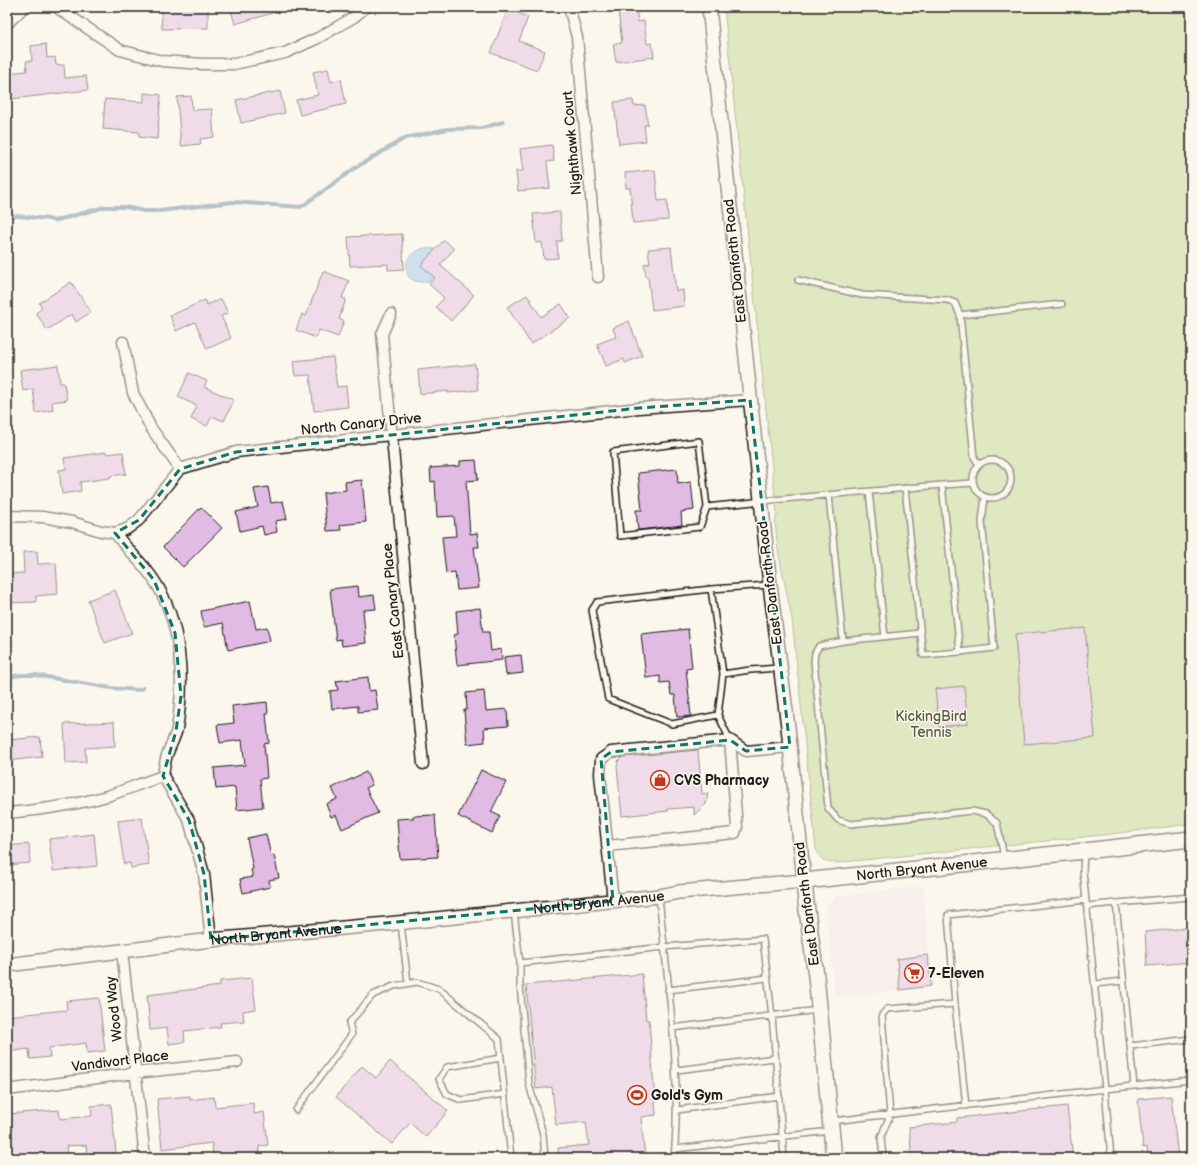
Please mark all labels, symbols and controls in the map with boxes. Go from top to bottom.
street label: Nighthawk Court [559,89,585,196]
street label: East Danforth Road [720,198,750,324]
street label: North Canary Drive [300,409,422,439]
street label: East Danforth Road [754,520,786,646]
street label: East Canary Place [378,542,408,660]
park label: KickingBird Tennis [895,708,967,741]
shop icon: CVS Pharmacy [649,769,671,791]
place label: CVS Pharmacy [674,772,769,789]
street label: East Danforth Road [791,841,823,967]
street label: North Bryant Avenue [855,853,988,884]
street label: North Bryant Avenue [532,887,666,917]
street label: North Bryant Avenue [210,920,343,949]
supermarket icon: 7-Eleven [903,962,925,984]
place label: 7-Eleven [928,965,985,982]
street label: Wood Way [102,975,126,1042]
street label: Vandivort Place [71,1047,169,1075]
sports icon: Gold's Gym [626,1084,648,1106]
place label: Gold's Gym [651,1087,723,1104]

